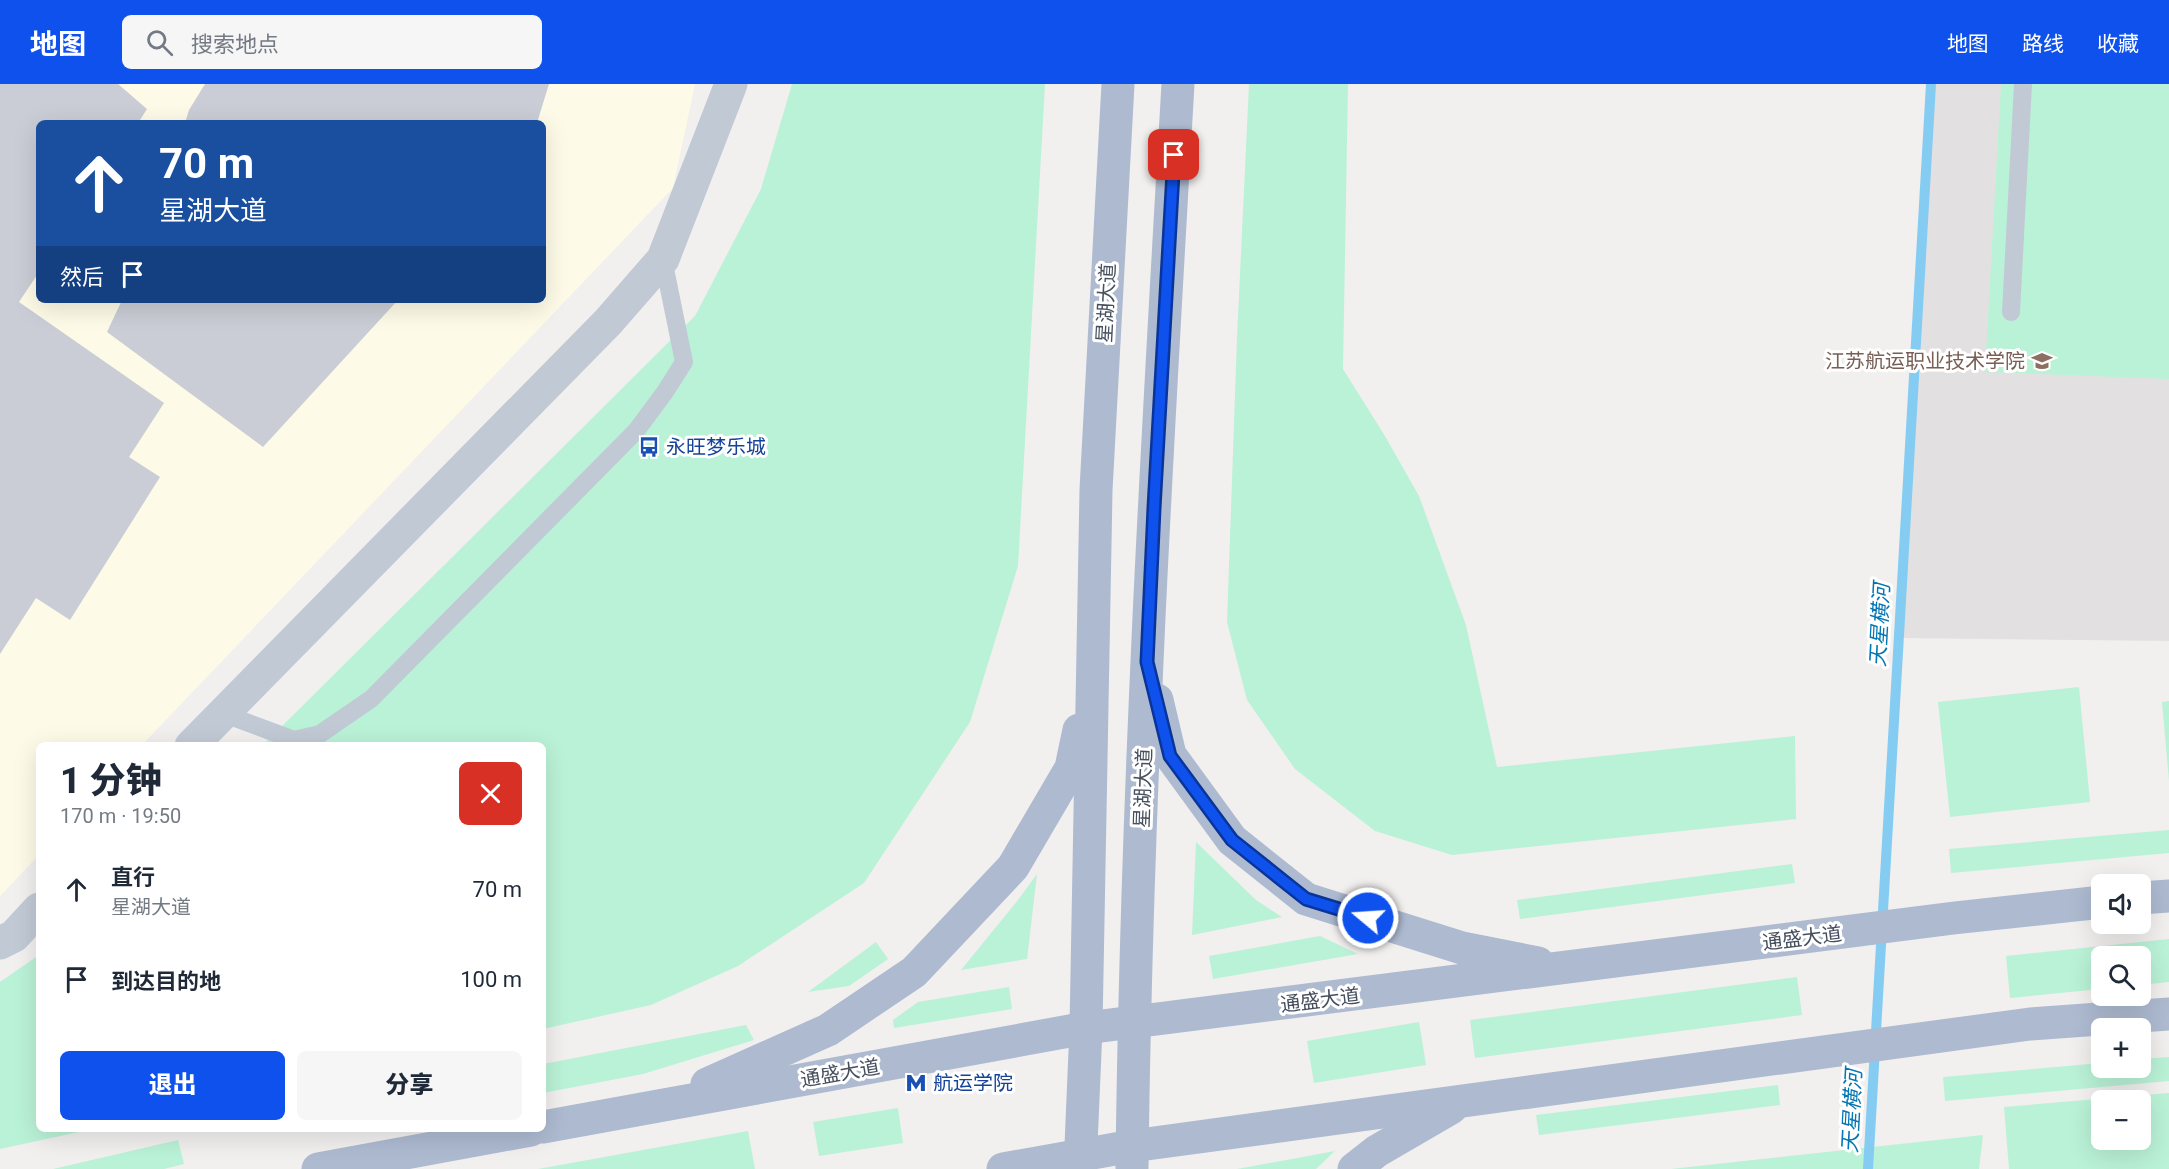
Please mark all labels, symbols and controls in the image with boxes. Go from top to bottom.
search box [122,15,542,69]
icon: search [143,26,176,59]
text: 地图 [30,28,86,61]
text: 搜索地点 [191,32,279,57]
text: 地图 [1947,32,1989,56]
text: 路线 [2022,32,2064,56]
text: 收藏 [2097,32,2139,56]
pin [1148,129,1199,180]
icon: arrive [1157,138,1190,171]
text: 70 m [159,139,254,188]
icon: ahead [60,144,138,222]
text: 星湖大道 [159,195,267,227]
icon: arrive [116,258,149,291]
street label: 星湖大道 [1092,262,1120,344]
text: 然后 [60,265,104,290]
place label: 江苏航运职业技术学院 [1825,349,2025,373]
school or university icon: 江苏航运职业技术学院 [2030,349,2054,373]
bus stop icon: 永旺梦乐城 [637,435,661,459]
place label: 永旺梦乐城 [666,435,766,459]
water label: 天星横河 [1866,578,1894,668]
street label: 星湖大道 [1130,748,1156,828]
text: 1 分钟 [60,760,162,802]
button: close [459,762,522,825]
text: 170 m · 19:50 [60,804,181,828]
text: 直行 [111,865,155,890]
icon: ahead [60,873,93,906]
map controls [2091,874,2151,1150]
button: sound [2091,874,2151,934]
text: 70 m [473,877,522,902]
position arrow [1336,886,1400,950]
text: 星湖大道 [111,895,191,919]
street label: 通盛大道 [1761,921,1843,955]
button: search [2091,946,2151,1006]
icon: arrive [60,963,93,996]
text: 100 m [460,967,522,992]
text: 到达目的地 [111,969,221,994]
street label: 通盛大道 [1279,983,1361,1017]
button: + [2091,1018,2151,1078]
button: 退出 [60,1051,285,1120]
button: 分享 [297,1051,522,1120]
street label: 通盛大道 [799,1054,881,1092]
water label: 天星横河 [1838,1064,1866,1154]
metro station icon: 航运学院 [904,1071,928,1095]
place label: 航运学院 [933,1071,1013,1095]
button: − [2091,1090,2151,1150]

